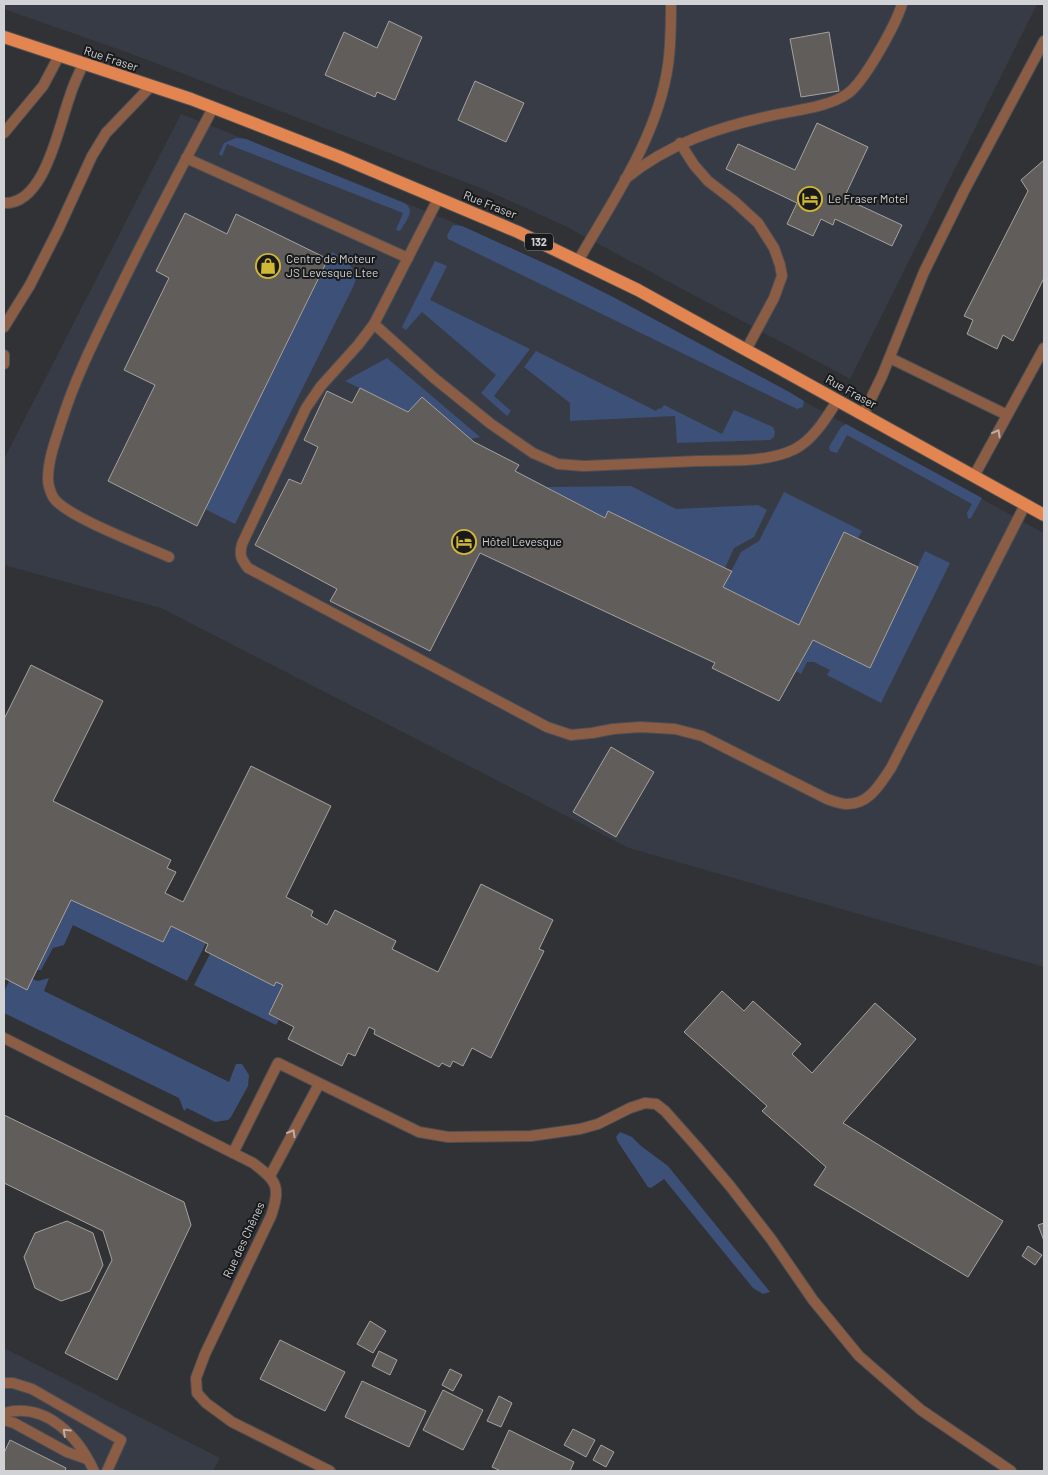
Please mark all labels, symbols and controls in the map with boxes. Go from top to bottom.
street label: Rue Fraser [82,43,141,74]
hotel icon: Le Fraser Motel [797,186,823,212]
street label: Rue Fraser [462,187,520,221]
place label: Le Fraser Motel [828,191,908,205]
road number: 132 [525,233,553,250]
place label: Centre de Moteur JS Levesque Ltee [286,251,378,279]
shop icon: Centre de Moteur JS Levesque Ltee [255,253,281,279]
street label: Rue Fraser [823,371,880,411]
one-way arrow [991,430,1001,439]
hotel icon: Hôtel Levesque [451,529,477,555]
place label: Hôtel Levesque [482,534,562,548]
one-way arrow [286,1129,296,1138]
street label: Rue des Chênes [219,1199,267,1280]
one-way arrow [63,1429,72,1438]

